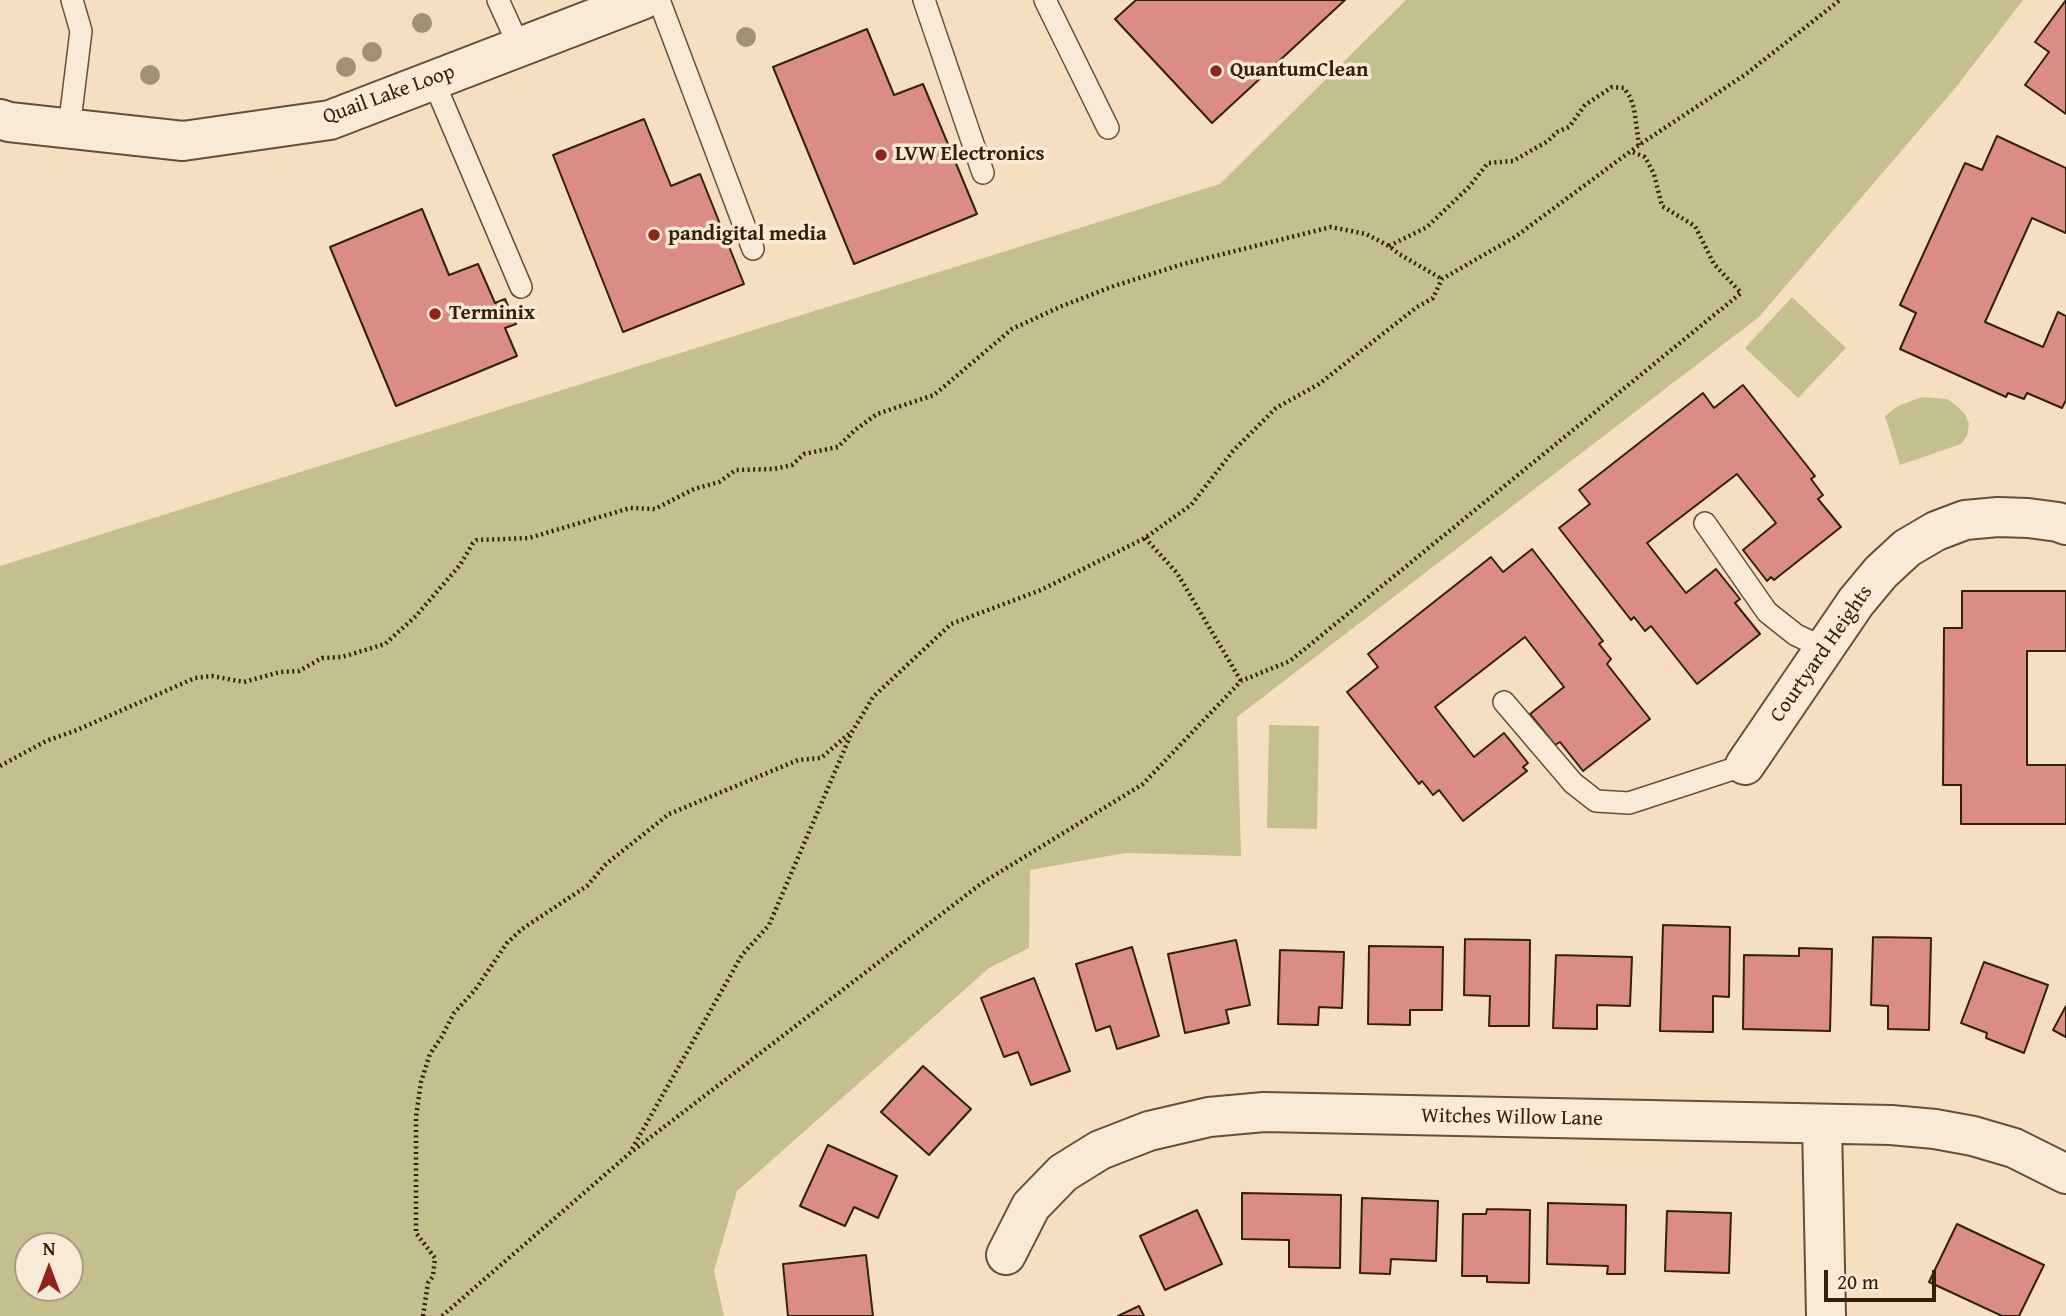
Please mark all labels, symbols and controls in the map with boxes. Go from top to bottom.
place label: QuantumClean [1230,58,1368,84]
street label: Quail Lake Loop [320,60,458,130]
marker: QuantumClean [1208,63,1224,79]
place label: LVW Electronics [895,142,1044,168]
marker: LVW Electronics [873,147,889,163]
place label: pandigital media [668,222,827,248]
marker: pandigital media [646,227,662,243]
place label: Terminix [449,301,535,327]
marker: Terminix [427,306,443,322]
street label: Courtyard Heights [1765,581,1879,727]
street label: Witches Willow Lane [1421,1104,1603,1132]
north arrow [14,1232,84,1302]
text: N [43,1234,55,1262]
scale bar [1828,1256,1940,1300]
text: 20 m [1837,1266,1879,1297]

